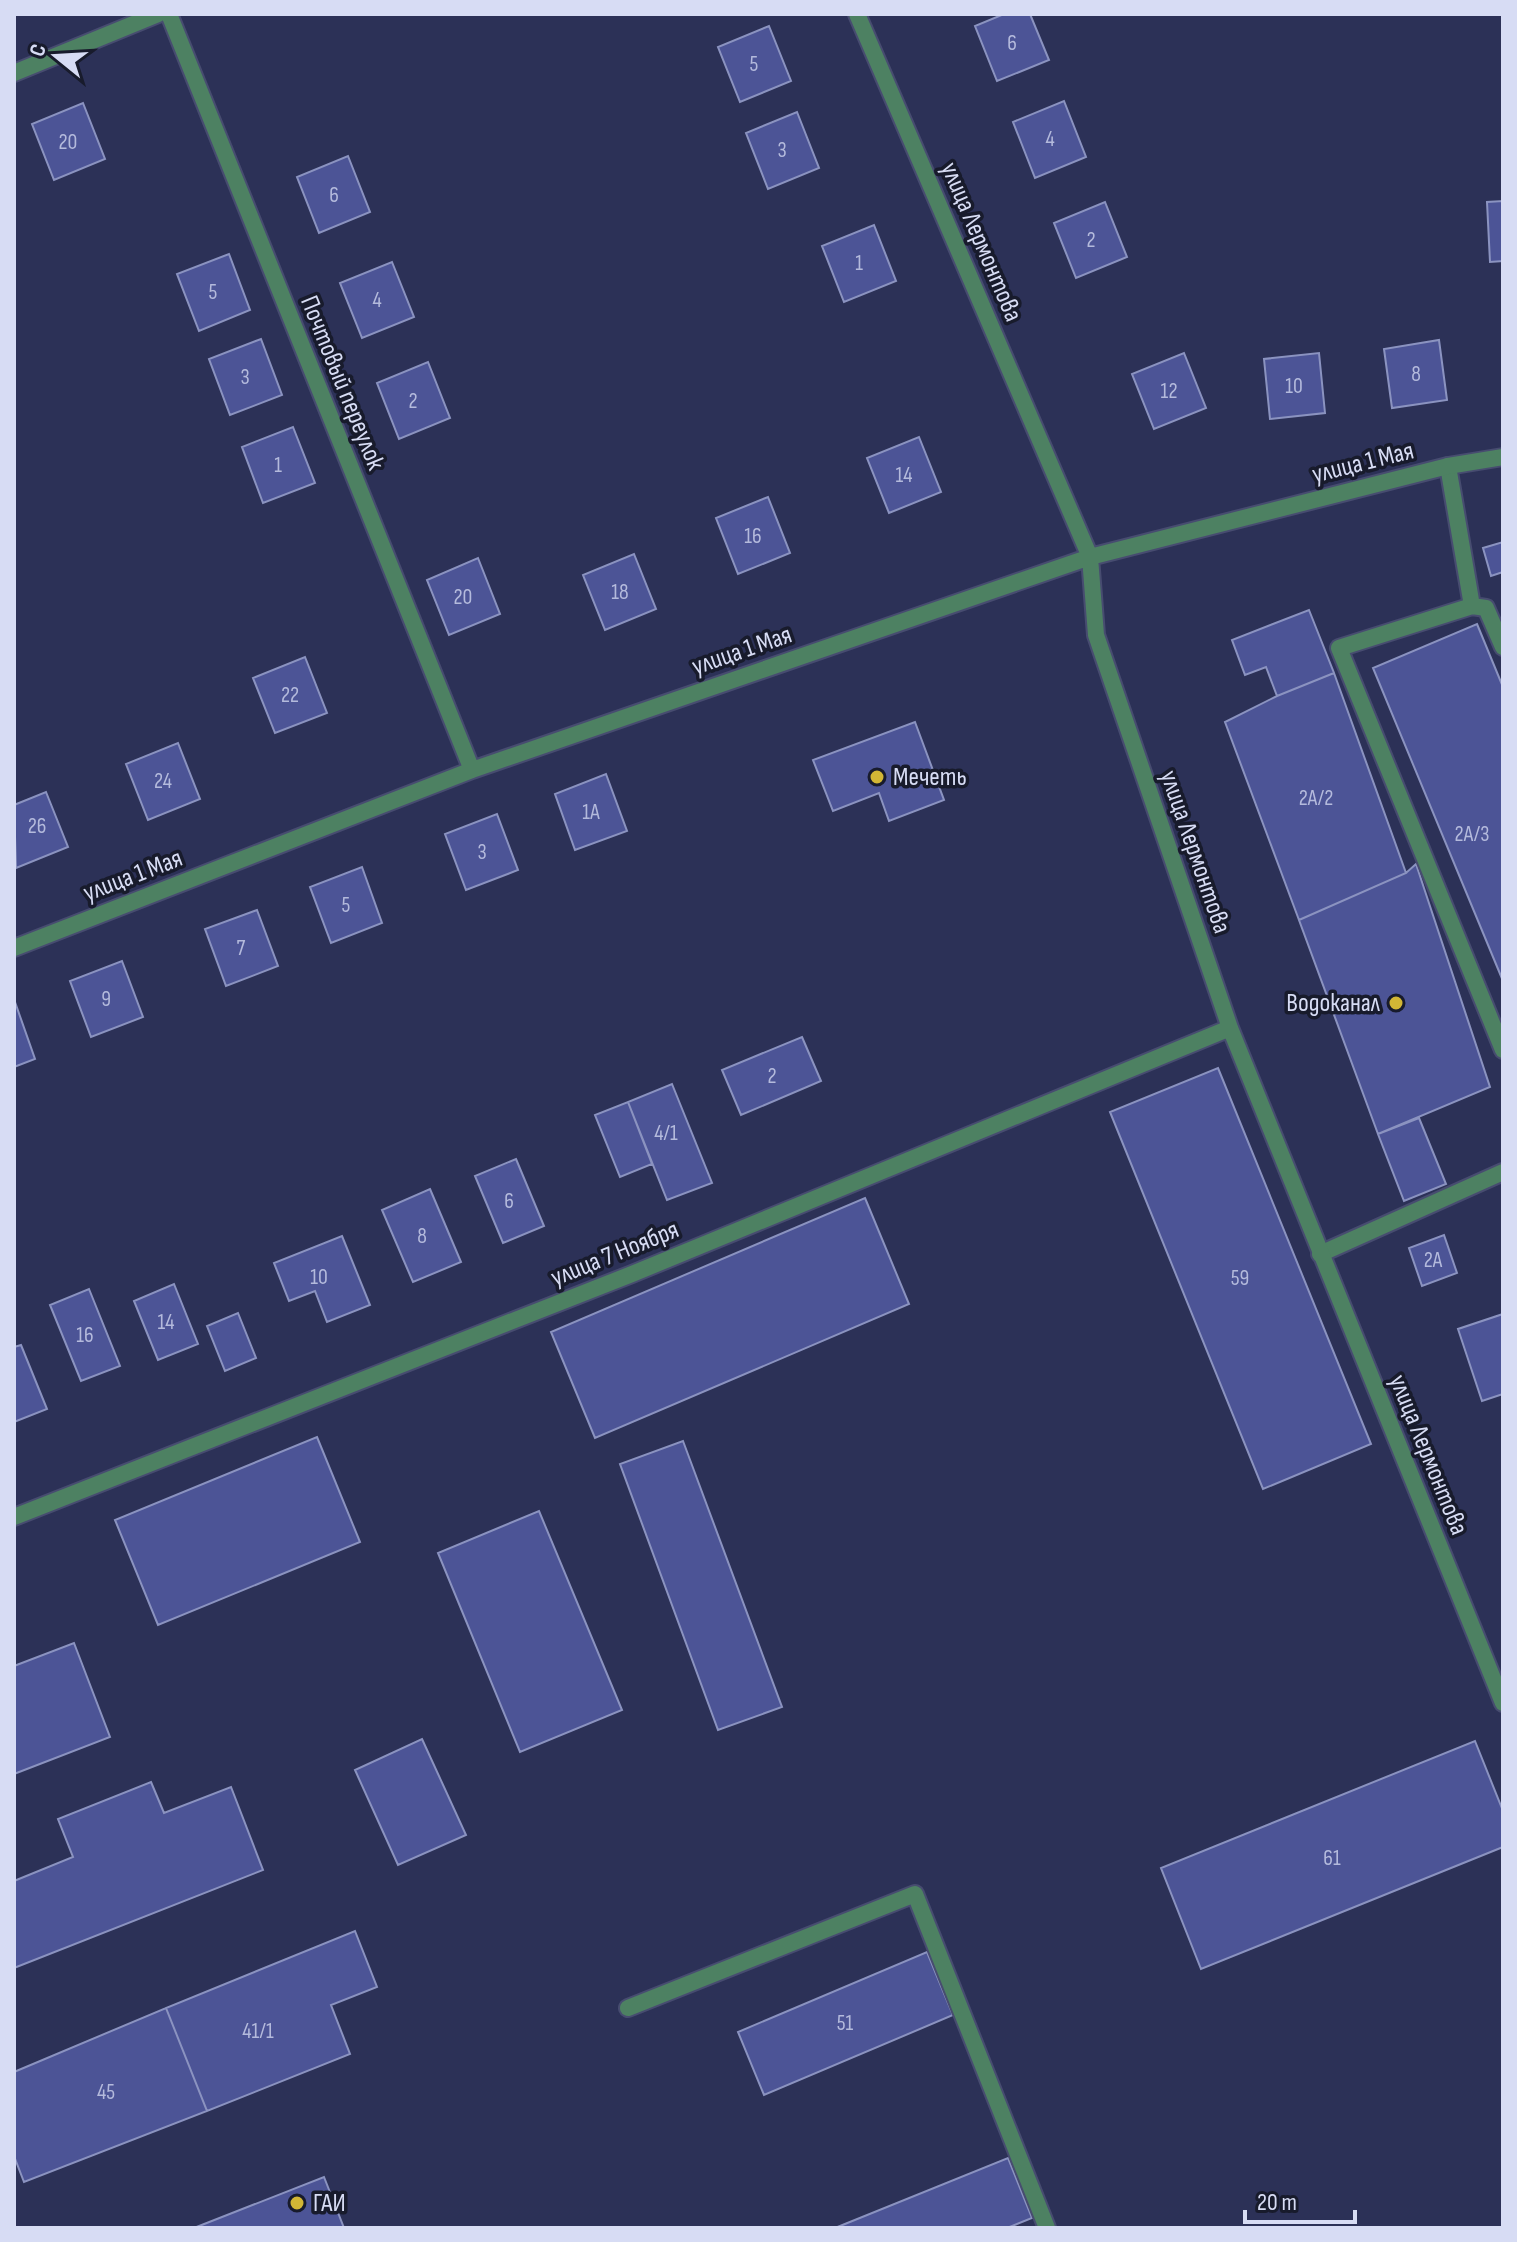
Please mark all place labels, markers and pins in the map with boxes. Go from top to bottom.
place label: Мечеть [893,762,967,793]
marker: Мечеть [868,768,886,786]
place label: Водоканал [1286,988,1381,1019]
marker: Водоканал [1387,994,1405,1012]
place label: ГАИ [313,2188,346,2219]
marker: ГАИ [288,2194,306,2212]

